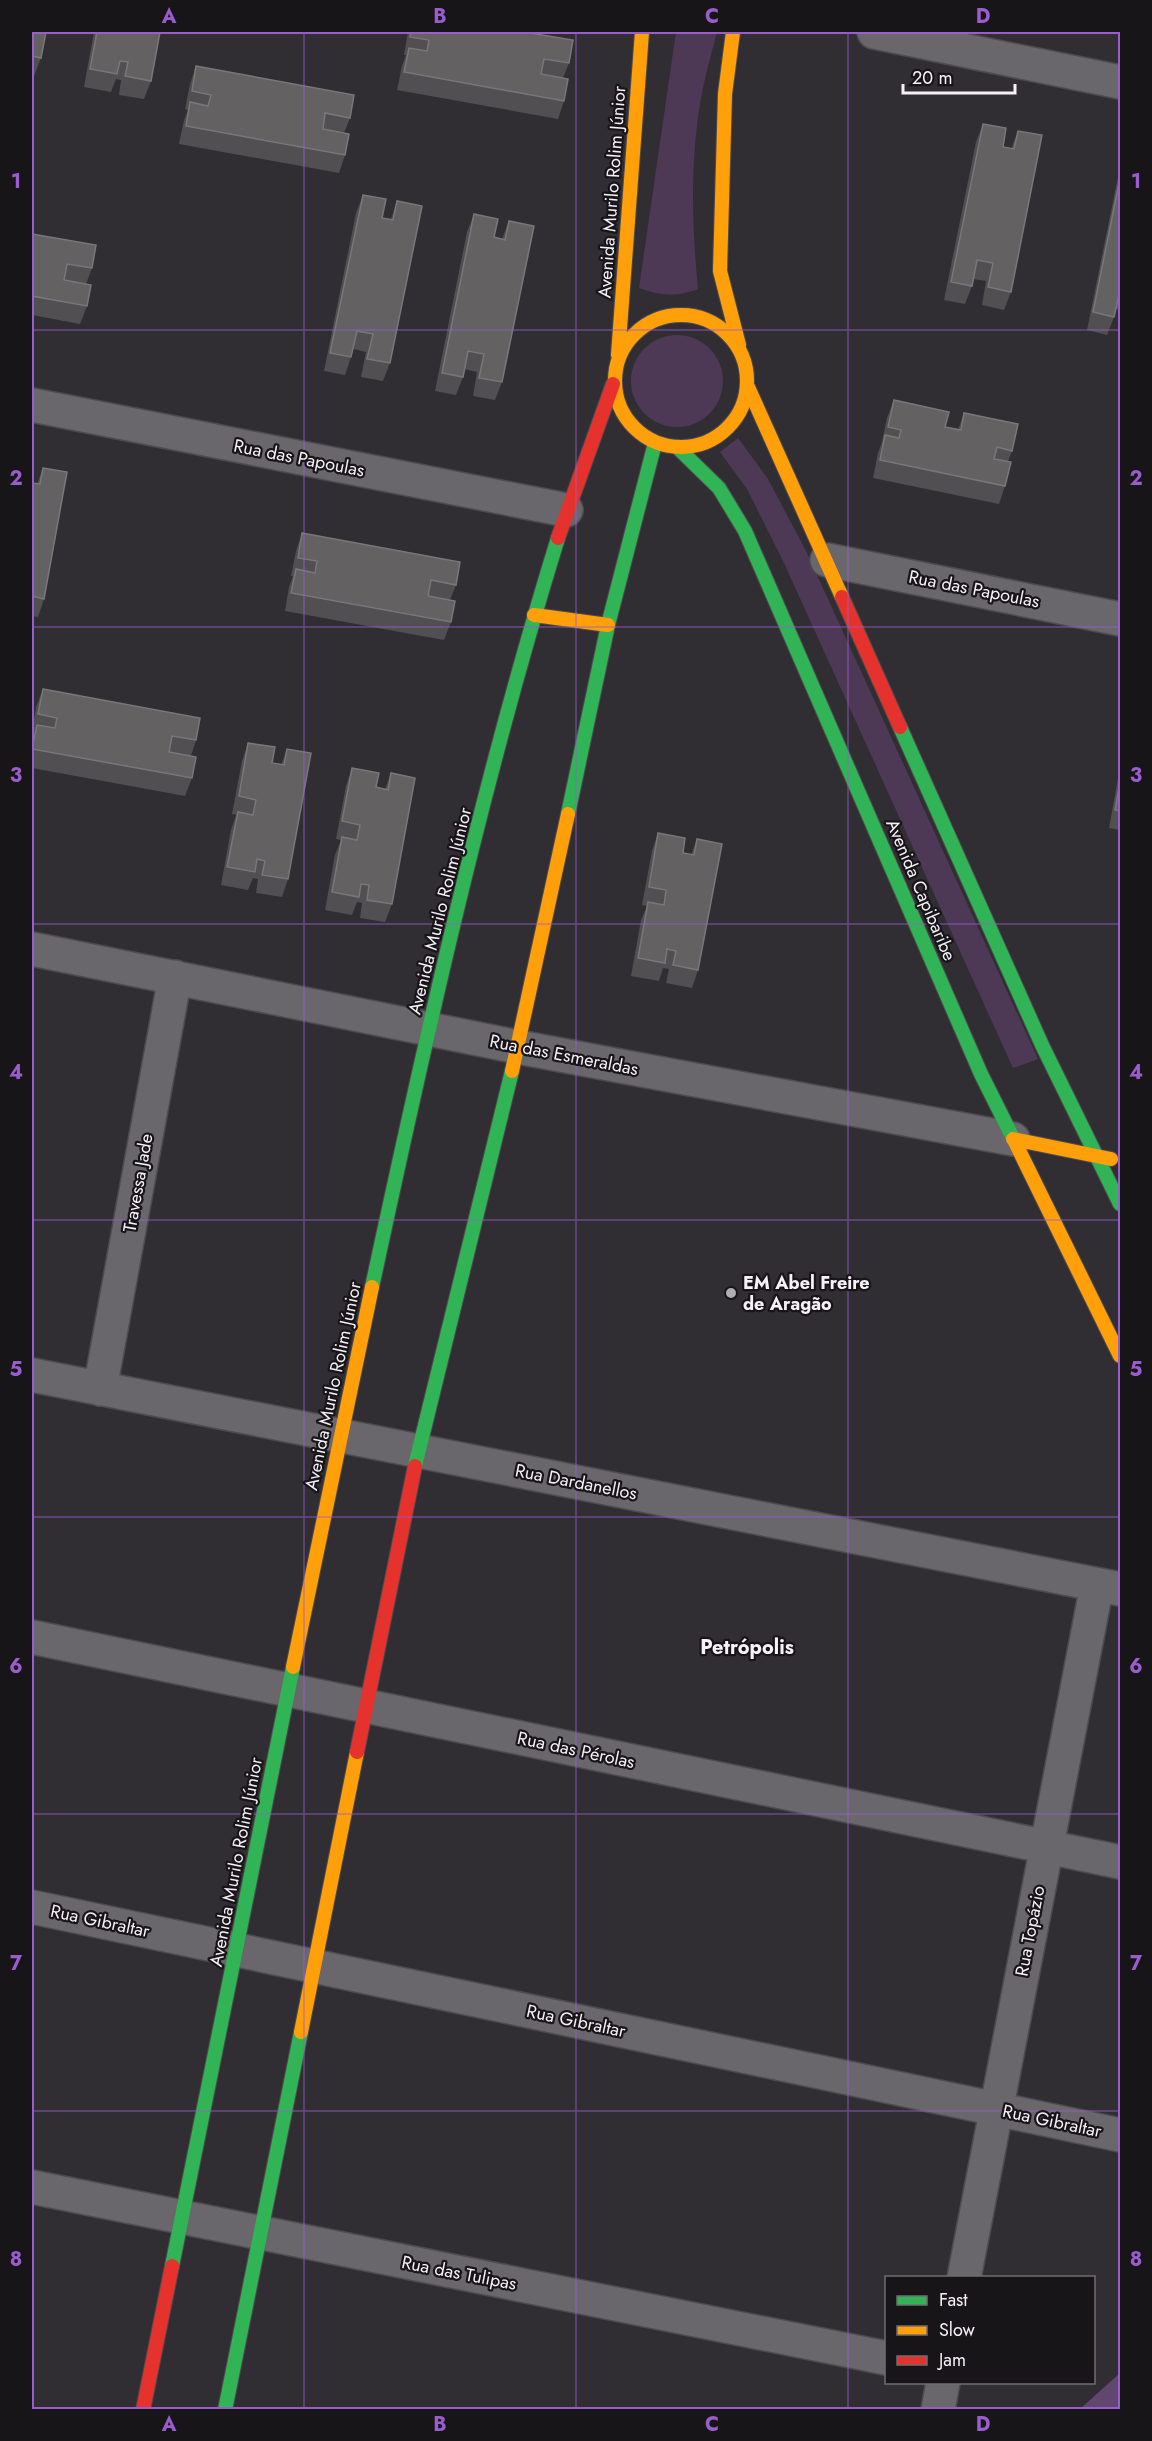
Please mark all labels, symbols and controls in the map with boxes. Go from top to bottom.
text: A [161,2,177,31]
text: B [433,2,447,31]
text: C [705,2,719,31]
text: D [976,2,990,31]
scale bar [903,57,1016,95]
text: 20 m [912,65,952,91]
street label: Avenida Murilo Rolim Júnior [592,84,632,299]
text: 1 [11,167,21,196]
text: 1 [1131,167,1141,196]
street label: Rua das Papoulas [231,433,367,483]
text: 2 [9,464,23,493]
text: 2 [1129,464,1143,493]
street label: Rua das Papoulas [906,564,1042,614]
text: 3 [10,761,22,790]
text: 3 [1130,761,1142,790]
street label: Avenida Murilo Rolim Júnior [402,804,479,1017]
street label: Avenida Capibaribe [879,815,963,965]
street label: Rua das Esmeraldas [488,1028,640,1082]
text: 4 [9,1058,23,1087]
text: 4 [1129,1058,1143,1087]
street label: Travessa Jade [117,1132,159,1234]
place label: EM Abel Freire de Aragão [743,1270,870,1317]
street label: Avenida Murilo Rolim Júnior [298,1278,368,1493]
marker: EM Abel Freire de Aragão [724,1286,738,1300]
text: 5 [10,1355,23,1384]
text: 5 [1130,1355,1143,1384]
street label: Rua Dardanellos [513,1457,639,1507]
district label: Petrópolis [700,1633,794,1662]
text: 6 [9,1652,23,1681]
text: 6 [1129,1652,1143,1681]
street label: Rua das Pérolas [515,1725,637,1775]
street label: Avenida Murilo Rolim Júnior [203,1754,269,1969]
street label: Rua Topázio [1008,1883,1052,1979]
street label: Rua Gibraltar [48,1898,153,1944]
text: 7 [10,1949,23,1978]
text: 7 [1130,1949,1143,1978]
street label: Rua Gibraltar [524,1998,629,2044]
street label: Rua Gibraltar [1000,2098,1105,2144]
text: 8 [10,2245,22,2274]
text: 8 [1130,2245,1142,2274]
street label: Rua das Tulipas [399,2249,519,2297]
legend [885,2276,1095,2384]
text: Fast [939,2287,968,2313]
text: Slow [939,2317,976,2343]
text: Jam [937,2347,966,2373]
text: A [161,2410,177,2439]
text: B [433,2410,447,2439]
text: C [705,2410,719,2439]
text: D [976,2410,990,2439]

